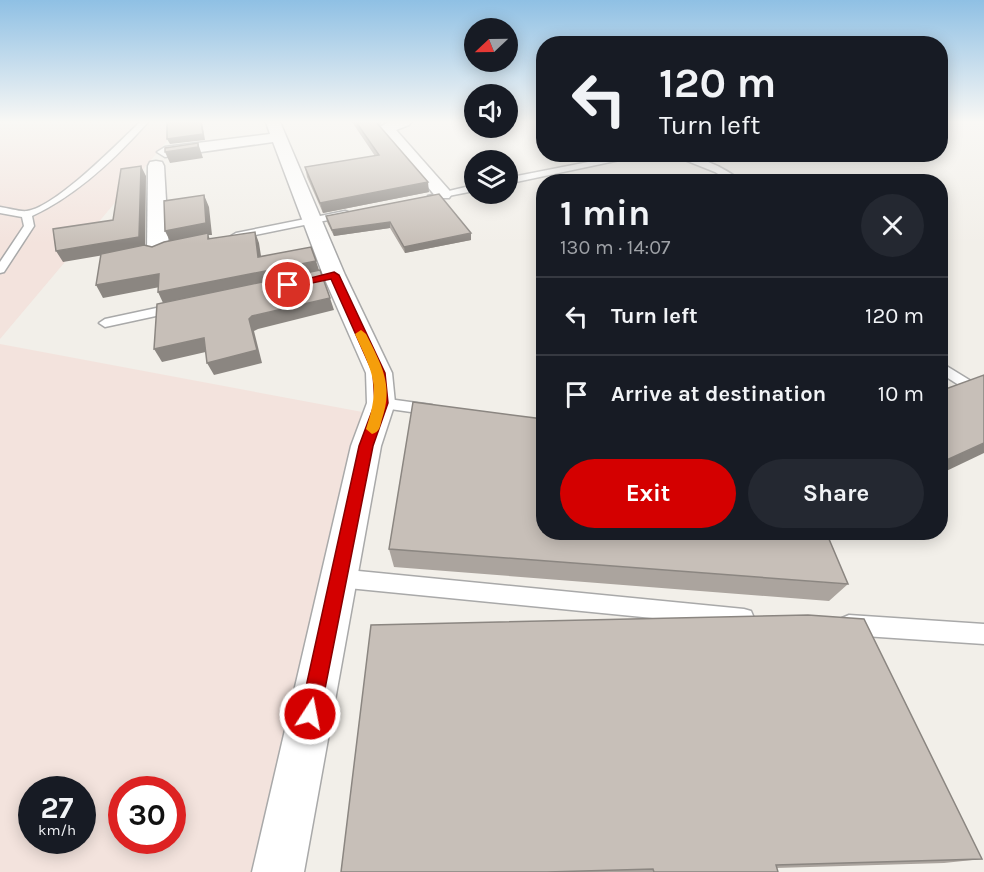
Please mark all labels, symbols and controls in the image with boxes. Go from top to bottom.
north arrow [464,18,518,72]
map controls [464,18,518,204]
text: 120 m [659,58,776,108]
icon: left [560,60,638,138]
button: sound [464,84,518,138]
text: Turn left [659,109,760,141]
button: layers [464,150,518,204]
text: 1 min [560,192,650,234]
button: close [861,194,924,257]
text: 130 m · 14:07 [560,236,670,259]
pin [262,259,313,310]
icon: arrive [271,268,304,301]
icon: left [560,300,593,333]
text: Turn left [611,303,698,329]
text: 120 m [865,303,924,329]
icon: arrive [560,378,593,411]
text: Arrive at destination [611,381,826,407]
text: 10 m [878,381,924,407]
button: Exit [560,459,736,528]
button: Share [748,459,924,528]
position arrow [278,682,342,746]
speed limit sign: 30 [108,776,186,854]
text: 27 [40,790,74,826]
text: km/h [38,821,76,839]

